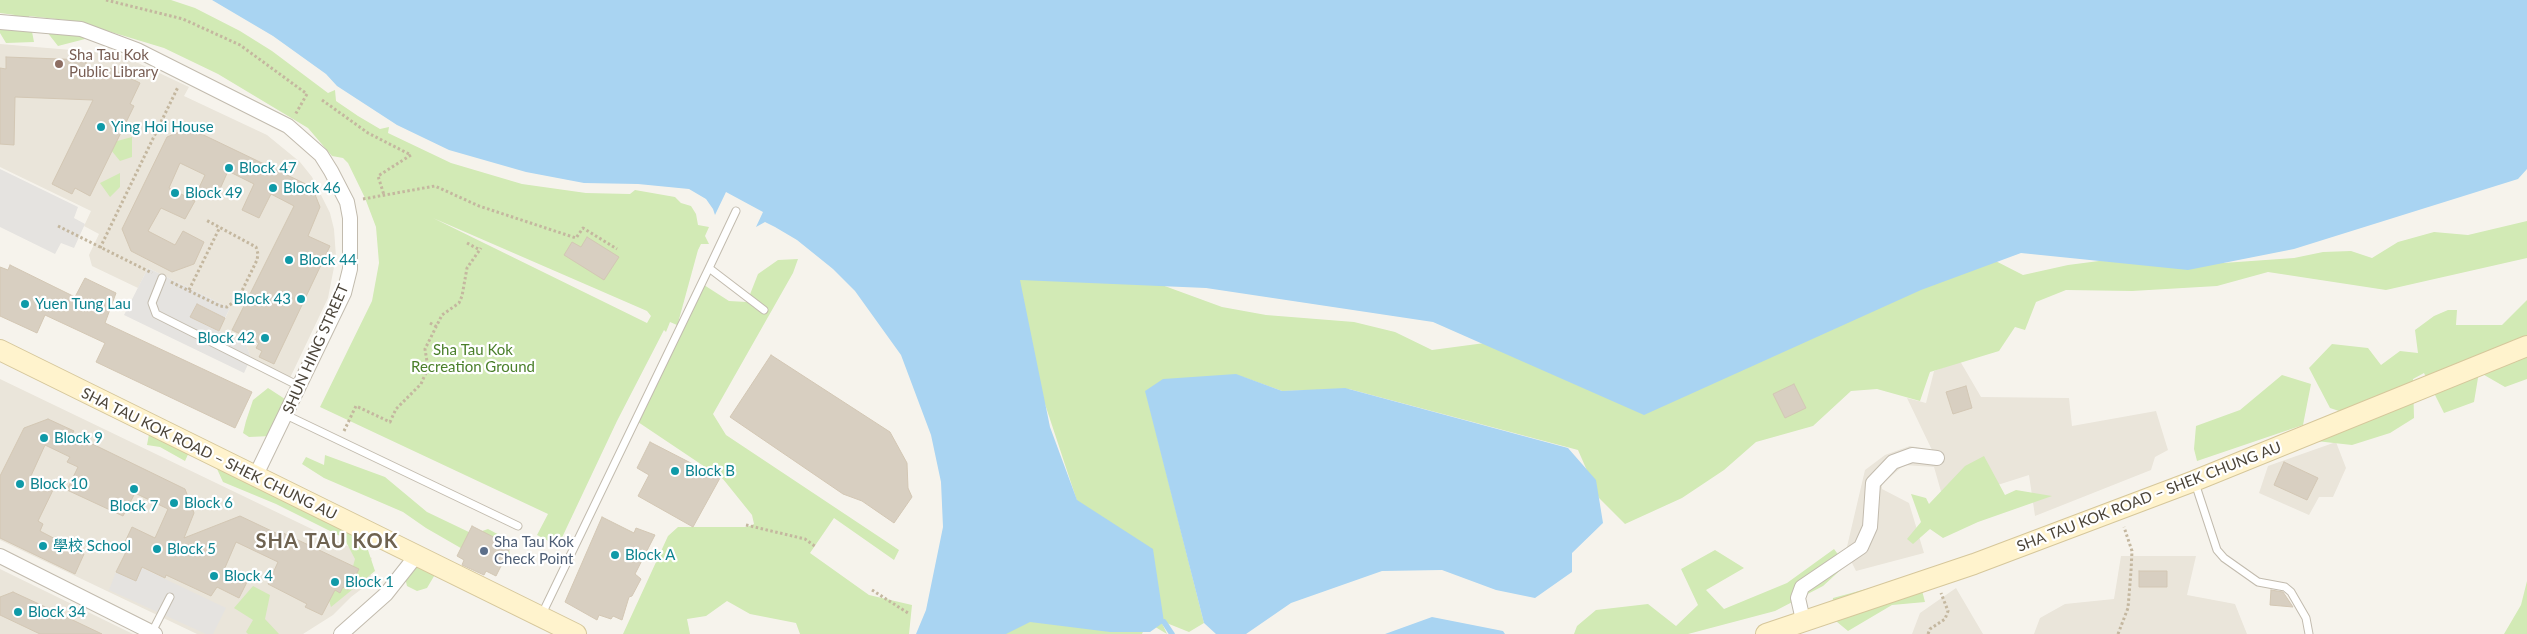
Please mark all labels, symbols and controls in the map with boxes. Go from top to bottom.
place label: Sha Tau Kok Public Library [69,46,159,81]
marker: Sha Tau Kok Public Library [53,58,65,70]
place label: Ying Hoi House [111,118,214,136]
marker: Ying Hoi House [95,121,107,133]
place label: Block 47 [239,159,297,177]
marker: Block 47 [223,162,235,174]
place label: Block 46 [283,179,341,197]
marker: Block 46 [267,182,279,194]
place label: Block 49 [185,184,243,202]
marker: Block 49 [169,187,181,199]
place label: Block 44 [299,251,357,269]
marker: Block 44 [283,254,295,266]
street label: SHUN HING STREET [279,281,353,417]
place label: Block 43 [233,290,291,308]
marker: Block 43 [295,293,307,305]
place label: Yuen Tung Lau [35,295,131,313]
marker: Yuen Tung Lau [19,298,31,310]
place label: Block 42 [197,329,255,347]
marker: Block 42 [259,332,271,344]
park label: Sha Tau Kok Recreation Ground [411,341,535,376]
street label: SHA TAU KOK ROAD – SHEK CHUNG AU [78,384,340,524]
place label: Block 9 [54,429,103,447]
marker: Block 9 [38,432,50,444]
street label: SHA TAU KOK ROAD – SHEK CHUNG AU [2014,438,2284,556]
place label: Block B [685,462,735,480]
marker: Block B [669,465,681,477]
place label: Block 10 [30,475,88,493]
marker: Block 10 [14,478,26,490]
marker: Block 7 [128,483,140,495]
place label: Block 6 [184,494,233,512]
place label: Block 7 [110,497,158,515]
marker: Block 6 [168,497,180,509]
district label: SHA TAU KOK [254,530,400,554]
place label: Sha Tau Kok Check Point [494,533,574,568]
place label: 學校 School [53,537,131,555]
marker: 學校 School [37,540,49,552]
place label: Block 5 [167,540,216,558]
marker: Block 5 [151,543,163,555]
marker: Sha Tau Kok Check Point [478,545,490,557]
place label: Block A [625,546,675,564]
marker: Block A [609,549,621,561]
place label: Block 4 [224,567,273,585]
marker: Block 4 [208,570,220,582]
place label: Block 1 [345,573,394,591]
marker: Block 1 [329,576,341,588]
place label: Block 34 [28,603,86,621]
marker: Block 34 [12,606,24,618]

